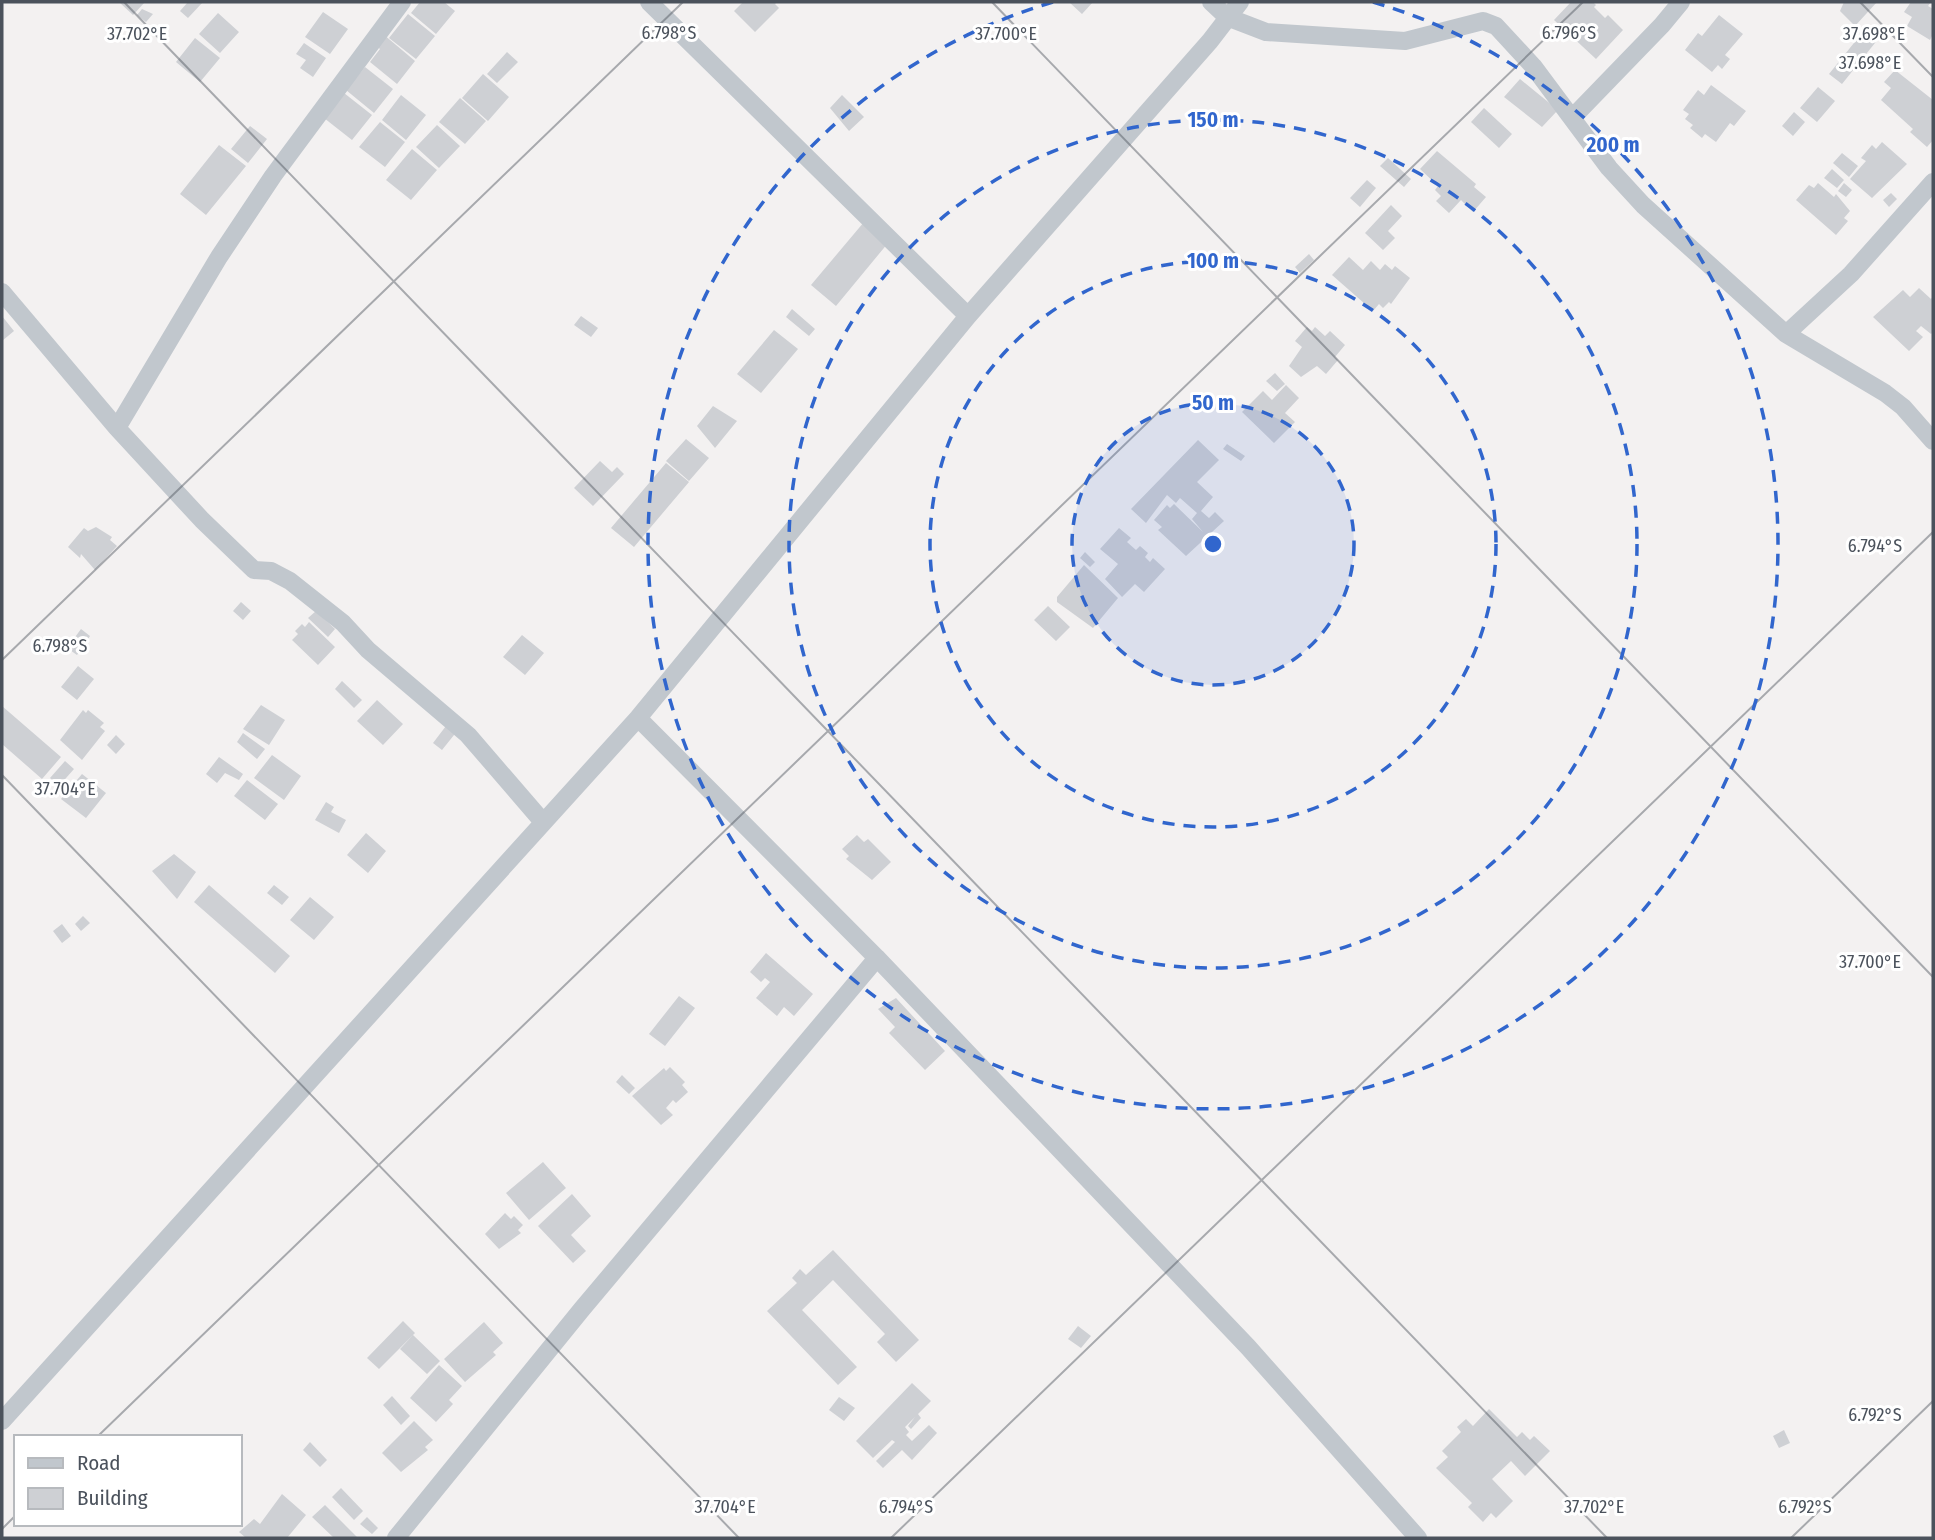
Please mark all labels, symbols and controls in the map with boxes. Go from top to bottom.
text: 6.798°S [642,22,697,44]
text: 6.796°S [1542,22,1596,44]
text: 37.702°E [107,23,167,45]
text: 37.700°E [975,23,1037,45]
text: 37.698°E [1843,23,1905,45]
text: 37.698°E [1839,52,1901,74]
text: 150 m [1187,107,1239,133]
text: 200 m [1585,132,1640,158]
text: 100 m [1187,248,1239,274]
text: 50 m [1192,390,1234,416]
centre of rings [1201,532,1225,556]
text: 6.794°S [1848,535,1902,557]
text: 6.798°S [33,635,88,657]
text: 37.704°E [34,778,96,800]
text: 37.700°E [1839,951,1901,973]
text: 6.792°S [1848,1404,1902,1426]
legend [14,1435,242,1526]
text: Road [77,1450,121,1476]
text: Building [77,1485,148,1511]
text: 37.704°E [694,1496,756,1518]
text: 6.794°S [879,1496,933,1518]
text: 37.702°E [1564,1496,1624,1518]
text: 6.792°S [1778,1496,1832,1518]

